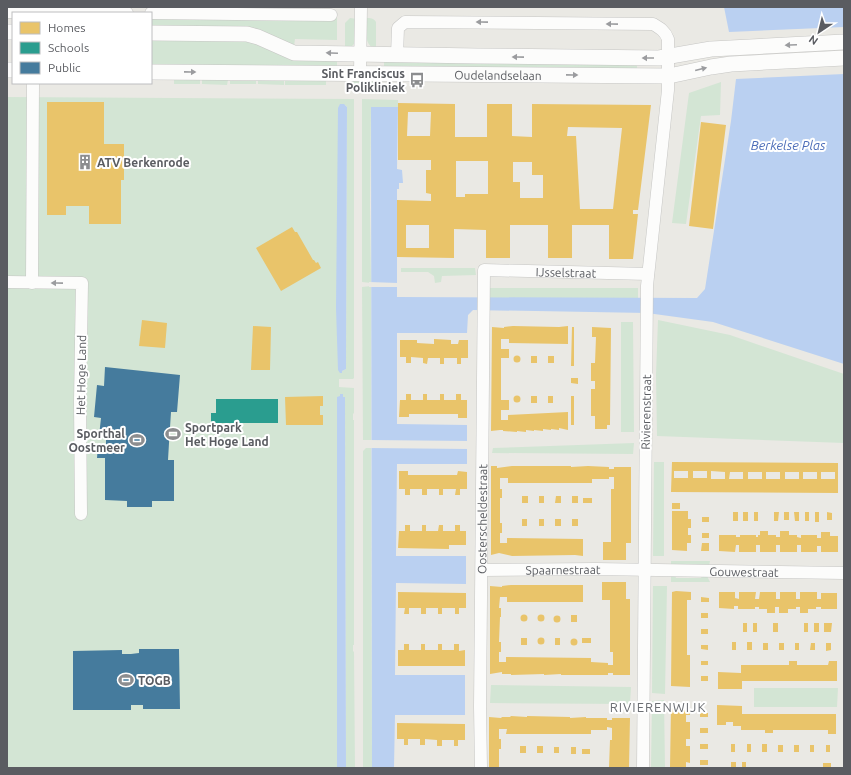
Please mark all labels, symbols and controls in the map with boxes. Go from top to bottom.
legend [12,12,152,84]
north arrow [799,12,839,52]
one-way arrow [476,19,488,26]
text: Homes [48,21,86,34]
one-way arrow [605,21,618,27]
text: N [806,33,820,47]
text: Schools [48,41,89,54]
one-way arrow [784,42,797,48]
one-way arrow [326,50,338,57]
one-way arrow [511,54,524,60]
one-way arrow [641,55,654,61]
text: Public [48,61,81,74]
one-way arrow [695,66,707,72]
place label: Sint Franciscus Polikliniek [321,67,405,94]
street label: Oudelandselaan [454,68,542,82]
one-way arrow [184,69,197,75]
bus stop icon: Sint Franciscus Polikliniek [408,71,426,89]
one-way arrow [566,72,579,78]
water label: Berkelse Plas [751,138,826,152]
building icon: ATV Berkenrode [76,153,94,171]
place label: ATV Berkenrode [97,156,190,169]
street label: IJsselstraat [535,265,597,279]
one-way arrow [50,280,63,286]
street label: Het Hoge Land [74,335,88,415]
street label: Rivierenstraat [639,374,653,450]
place label: Sportpark Het Hoge Land [185,421,269,448]
sports icon: Sportpark Het Hoge Land [164,425,182,443]
place label: Sporthal Oostmeer [68,427,125,454]
sports icon: Sporthal Oostmeer [128,431,146,449]
street label: Oosterscheldestraat [475,464,489,574]
street label: Spaarnestraat [525,562,601,576]
street label: Gouwestraat [709,564,779,578]
sports icon: TOGB [117,671,135,689]
place label: TOGB [138,674,171,687]
district label: RIVIERENWIJK [610,700,706,714]

